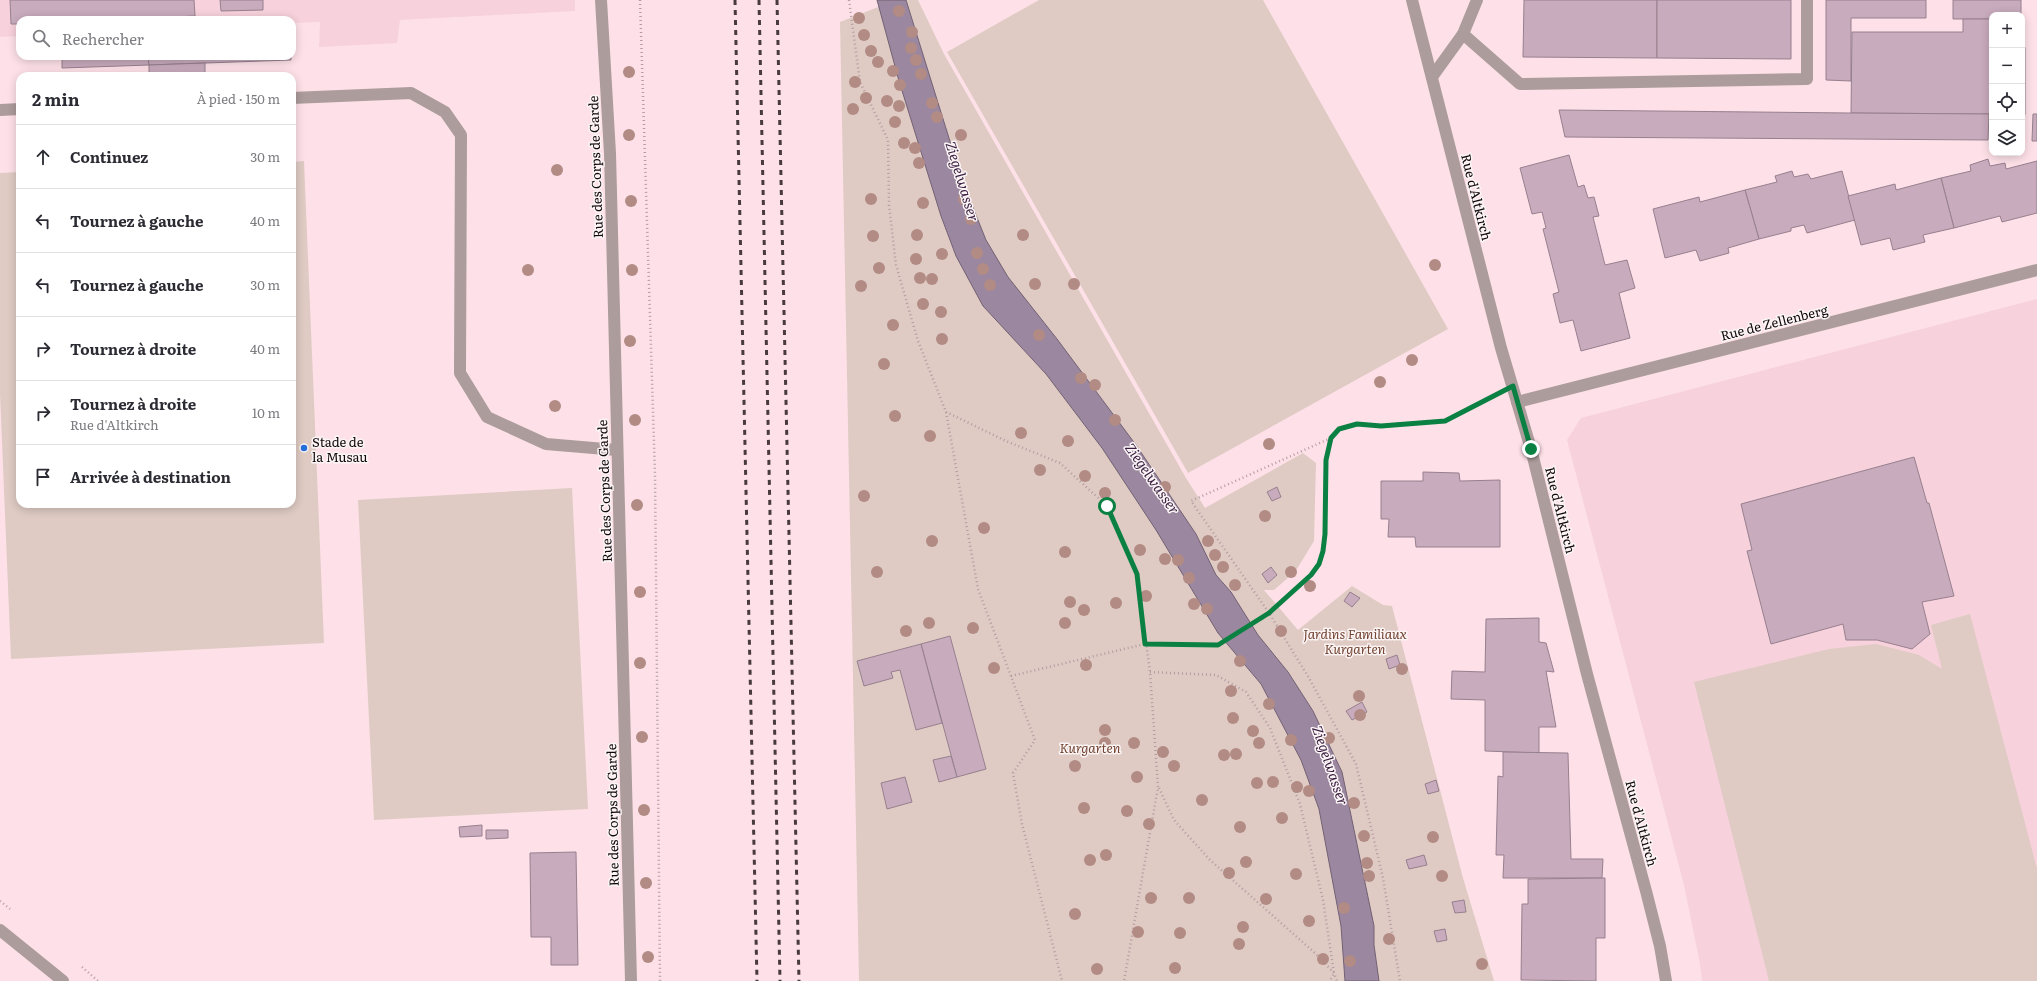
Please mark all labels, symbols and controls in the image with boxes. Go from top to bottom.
map controls [1989,12,2025,156]
button: + [1989,12,2025,48]
search box [16,16,296,60]
icon: search [30,27,52,49]
text: Rechercher [62,27,144,50]
button: − [1989,48,2025,84]
button: locate [1989,84,2025,120]
text: 2 min [32,86,80,111]
text: À pied · 150 m [197,89,280,108]
street label: Rue des Corps de Garde [583,95,607,239]
button: layers [1989,120,2025,156]
water label: Ziegelwasser [941,138,985,224]
text: Continuez [70,145,148,168]
icon: ahead [32,146,54,168]
text: 30 m [250,147,280,166]
street label: Rue d'Altkirch [1457,152,1497,243]
text: Tournez à gauche [70,209,203,232]
icon: left [32,210,54,232]
text: 40 m [250,211,280,230]
text: Tournez à gauche [70,273,203,296]
icon: left [32,274,54,296]
text: 30 m [250,275,280,294]
street label: Rue de Zellenberg [1718,299,1830,345]
text: Tournez à droite [70,337,196,360]
icon: right [32,338,54,360]
text: 40 m [250,339,280,358]
text: Tournez à droite [70,392,196,415]
icon: right [32,402,54,424]
text: 10 m [252,403,280,422]
text: Rue d'Altkirch [70,415,159,434]
street label: Rue des Corps de Garde [592,419,616,563]
place label: Stade de la Musau [312,432,367,466]
water label: Ziegelwasser [1121,438,1185,518]
route end [1522,440,1540,458]
marker: Stade de la Musau [299,443,309,453]
text: Arrivée à destination [70,465,231,488]
street label: Rue d'Altkirch [1541,465,1581,556]
icon: arrive [32,466,54,488]
route start [1098,497,1116,515]
park label: Jardins Familiaux Kurgarten [1303,624,1407,658]
water label: Ziegelwasser [1308,723,1354,808]
park label: Kurgarten [1060,738,1121,757]
street label: Rue des Corps de Garde [601,743,623,887]
street label: Rue d'Altkirch [1621,778,1663,869]

